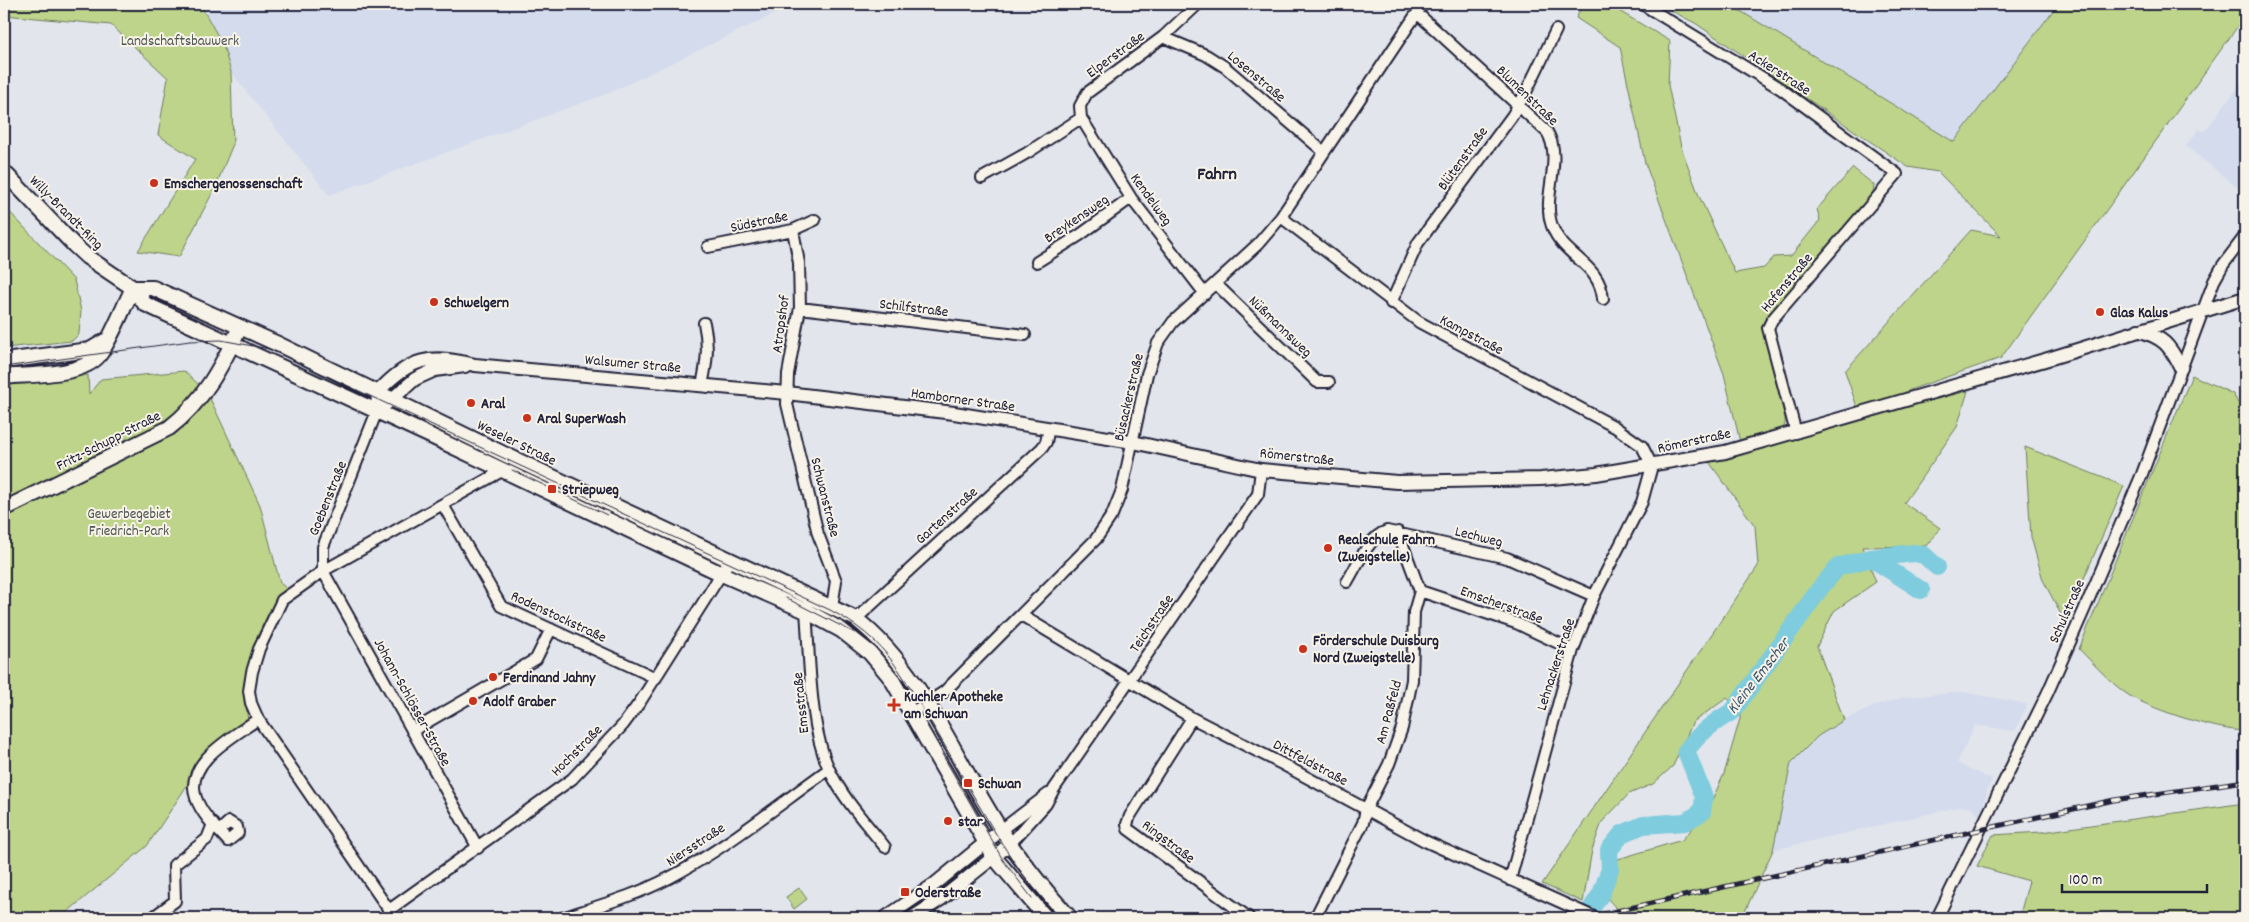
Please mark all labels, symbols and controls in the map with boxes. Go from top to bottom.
street label: Elperstraße [1082,27,1150,84]
park label: Landschaftsbauwerk [121,31,239,53]
street label: Ackerstraße [1743,45,1815,102]
street label: Losenstraße [1222,46,1290,109]
street label: Blumenstraße [1490,61,1563,132]
street label: Blütenstraße [1433,122,1495,196]
district label: Fahrn [1197,163,1237,188]
street label: Kendelweg [1124,169,1177,231]
street label: Willy-Brandt-Ring [23,171,108,256]
place label: Emschergenossenschaft [164,174,303,196]
marker: Emschergenossenschaft [148,177,160,189]
street label: Breykensweg [1040,190,1114,250]
street label: Südstraße [729,206,791,240]
street label: Hafenstraße [1756,248,1819,318]
street label: Nüßmannsweg [1243,291,1317,364]
place label: Schwelgern [444,293,509,315]
street label: Atropshof [767,293,797,355]
street label: Schilfstraße [878,294,950,324]
marker: Schwelgern [428,296,440,308]
place label: Glas Kalus [2110,303,2168,325]
marker: Glas Kalus [2094,306,2106,318]
street label: Kampstraße [1435,310,1507,362]
street label: Walsumer Straße [584,350,682,380]
street label: Büsackerstraße [1109,351,1151,444]
street label: Hamborner Straße [909,383,1017,419]
place label: Aral [481,394,506,416]
marker: Aral [465,397,477,409]
street label: Fritz-Schupp-Straße [53,406,165,478]
place label: Aral SuperWash [537,409,626,431]
marker: Aral SuperWash [521,412,533,424]
street label: Weseler Straße [473,415,560,473]
street label: Römerstraße [1656,423,1734,460]
street label: Römerstraße [1259,443,1335,473]
street label: Schwanstraße [804,455,845,540]
street label: Goebenstraße [304,458,354,540]
place label: Striepweg [562,480,619,502]
street label: Gartenstraße [911,482,984,551]
marker: Striepweg [546,483,558,495]
park label: Gewerbegebiet Friedrich-Park [87,504,171,543]
street label: Lechweg [1452,521,1505,554]
place label: Realschule Fahrn (Zweigstelle) [1338,530,1435,569]
marker: Realschule Fahrn (Zweigstelle) [1322,542,1334,554]
street label: Schulstraße [2044,576,2092,647]
street label: Emscherstraße [1457,581,1546,631]
street label: Rodenstockstraße [507,586,610,650]
street label: Teichstraße [1125,590,1181,658]
street label: Lehnackerstraße [1532,615,1582,714]
place label: Förderschule Duisburg Nord (Zweigstelle) [1313,631,1439,670]
water label: Kleine Emscher [1722,632,1797,719]
street label: Johann-Schlösser-Straße [367,635,456,771]
marker: Förderschule Duisburg Nord (Zweigstelle) [1297,643,1309,655]
place label: Ferdinand Jahny [503,668,596,690]
marker: Ferdinand Jahny [487,671,499,683]
street label: Emsstraße [788,671,816,735]
street label: Am Paßfeld [1371,678,1409,747]
place label: Kuchler Apotheke am Schwan [904,687,1003,726]
place label: Adolf Graber [483,692,556,714]
marker: Adolf Graber [467,695,479,707]
marker: Kuchler Apotheke am Schwan [888,699,900,711]
street label: Hochstraße [547,720,609,782]
street label: Dittfeldstraße [1269,735,1352,793]
place label: Schwan [978,774,1021,796]
marker: Schwan [962,777,974,789]
place label: star [958,812,983,834]
marker: star [942,815,954,827]
street label: Ringstraße [1137,815,1199,870]
street label: Niersstraße [662,818,730,873]
scale bar [2062,862,2206,894]
text: 100 m [2069,870,2102,892]
place label: Oderstraße [915,883,981,905]
marker: Oderstraße [899,886,911,898]

